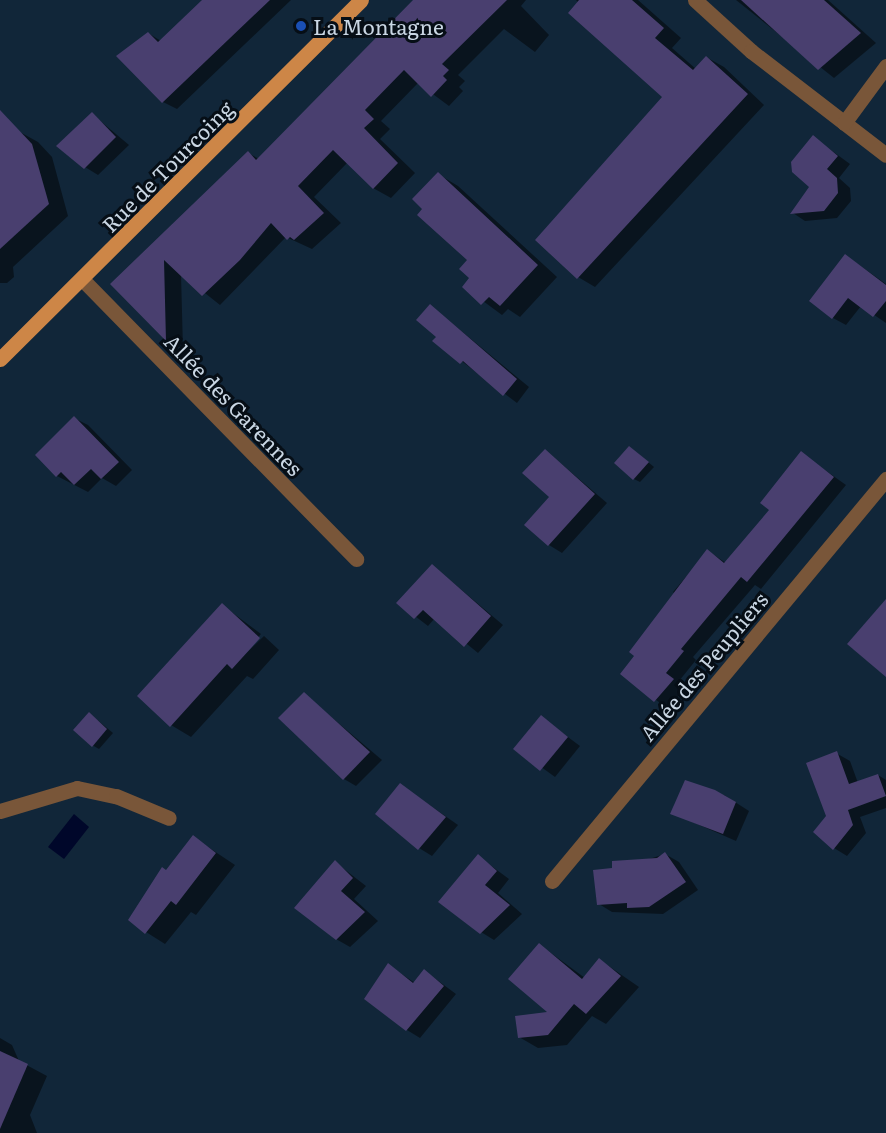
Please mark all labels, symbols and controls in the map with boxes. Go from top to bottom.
place label: La Montagne [313,13,444,39]
marker: La Montagne [294,19,308,33]
street label: Rue de Tourcoing [96,95,238,237]
street label: Allée des Garennes [160,328,308,480]
street label: Allée des Peupliers [634,587,772,745]

